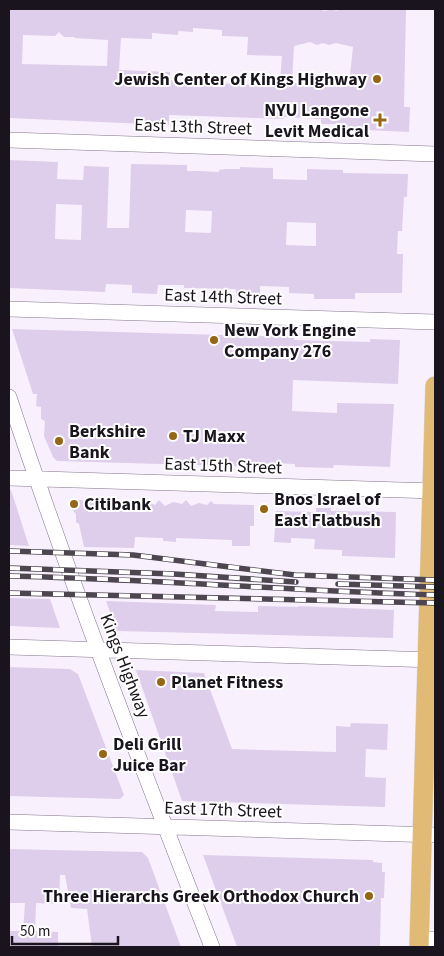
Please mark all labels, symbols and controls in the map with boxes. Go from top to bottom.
place label: Jewish Center of Kings Highway [114,67,368,92]
marker: Jewish Center of Kings Highway [371,73,383,85]
place label: NYU Langone Levit Medical [264,98,369,144]
street label: East 13th Street [134,112,252,142]
marker: NYU Langone Levit Medical [373,113,387,127]
street label: East 14th Street [164,282,282,312]
place label: New York Engine Company 276 [224,318,356,364]
marker: New York Engine Company 276 [208,334,220,346]
place label: Berkshire Bank [69,419,146,465]
place label: TJ Maxx [183,424,245,449]
marker: TJ Maxx [167,430,179,442]
marker: Berkshire Bank [53,435,65,447]
street label: East 15th Street [164,451,282,481]
place label: Bnos Israel of East Flatbush [274,487,381,533]
place label: Citibank [84,492,151,517]
marker: Citibank [68,498,80,510]
marker: Bnos Israel of East Flatbush [258,503,270,515]
street label: Kings Highway [94,610,157,722]
place label: Planet Fitness [171,670,283,695]
marker: Planet Fitness [155,676,167,688]
place label: Deli Grill Juice Bar [113,732,187,778]
marker: Deli Grill Juice Bar [97,748,109,760]
street label: East 17th Street [164,795,282,825]
place label: Three Hierarchs Greek Orthodox Church [43,884,359,909]
marker: Three Hierarchs Greek Orthodox Church [363,890,375,902]
scale bar [12,914,119,946]
text: 50 m [20,921,50,942]

